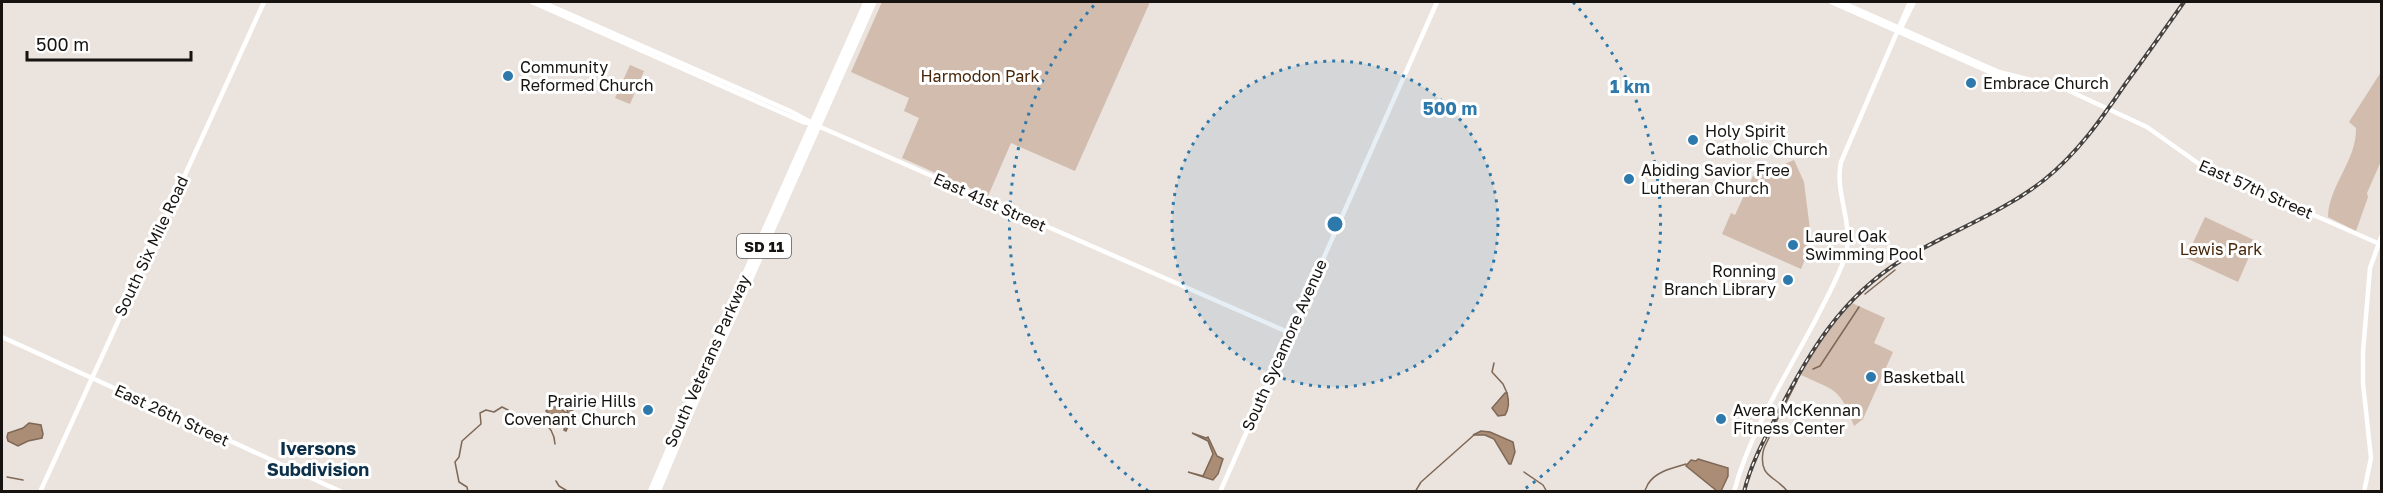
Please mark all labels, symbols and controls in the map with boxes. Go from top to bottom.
scale bar [27,24,190,62]
text: 500 m [36,33,89,55]
place label: Community Reformed Church [520,57,654,95]
park label: Harmodon Park [920,66,1040,86]
marker: Community Reformed Church [501,69,515,83]
place label: Embrace Church [1983,73,2109,93]
text: 1 km [1610,75,1650,97]
marker: Embrace Church [1964,76,1978,90]
text: 500 m [1423,97,1477,119]
place label: Holy Spirit Catholic Church [1705,121,1828,159]
marker: Holy Spirit Catholic Church [1686,133,1700,147]
street label: East 57th Street [2196,155,2316,223]
place label: Abiding Savior Free Lutheran Church [1641,160,1790,198]
street label: East 41st Street [931,168,1049,236]
marker: Abiding Savior Free Lutheran Church [1622,172,1636,186]
street label: South Six Mile Road [110,173,192,319]
centre of rings [1325,214,1345,234]
place label: Laurel Oak Swimming Pool [1805,226,1923,264]
road number: SD 11 [737,234,791,258]
marker: Laurel Oak Swimming Pool [1786,238,1800,252]
park label: Lewis Park [2180,239,2262,259]
street label: South Sycamore Avenue [1237,256,1331,434]
place label: Ronning Branch Library [1664,261,1776,299]
street label: South Veterans Parkway [660,271,754,451]
marker: Ronning Branch Library [1781,273,1795,287]
place label: Basketball [1883,367,1965,387]
marker: Basketball [1864,370,1878,384]
street label: East 26th Street [112,380,232,450]
place label: Prairie Hills Covenant Church [504,391,636,429]
place label: Avera McKennan Fitness Center [1733,400,1861,438]
marker: Prairie Hills Covenant Church [641,403,655,417]
marker: Avera McKennan Fitness Center [1714,412,1728,426]
district label: Iversons Subdivision [267,437,369,480]

